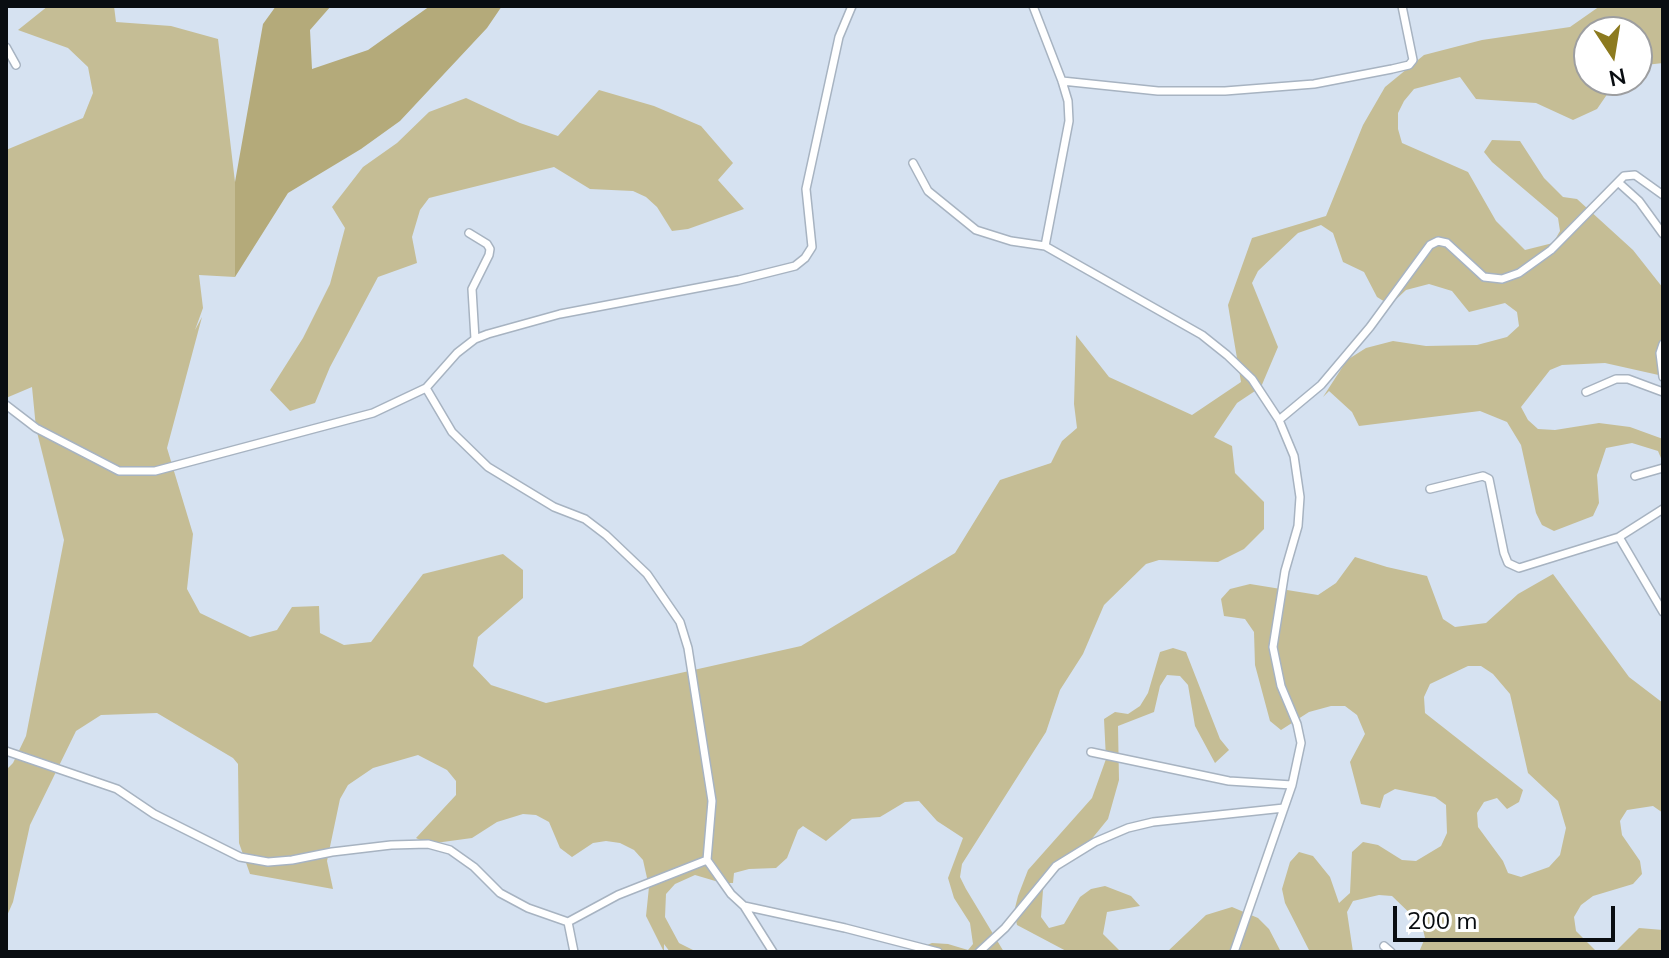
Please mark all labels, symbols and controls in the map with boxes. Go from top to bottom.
north arrow [1573,16,1653,96]
text: N [1607,62,1629,93]
scale bar [1397,890,1619,940]
text: 200 m [1407,905,1478,935]

